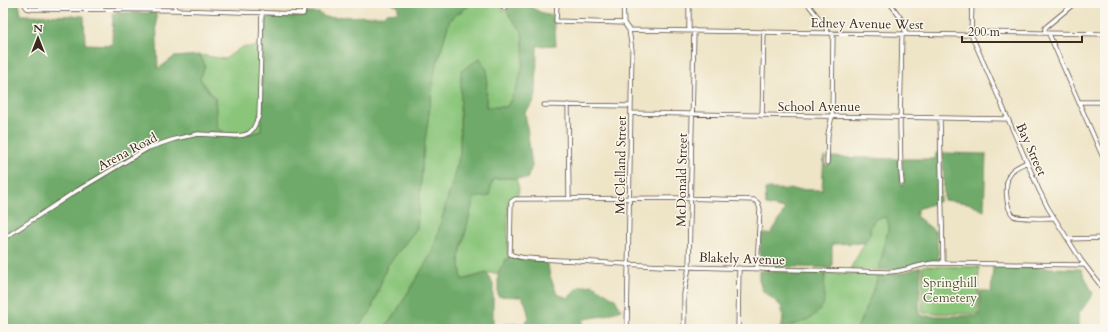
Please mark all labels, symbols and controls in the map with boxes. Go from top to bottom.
street label: Edney Avenue West [810,14,924,34]
north arrow [18,18,58,58]
scale bar [962,18,1082,44]
text: N [33,21,43,36]
text: 200 m [968,24,1001,40]
street label: School Avenue [778,98,860,116]
street label: McClelland Street [611,116,631,214]
street label: Bay Street [1011,120,1051,179]
street label: Arena Road [95,129,160,175]
street label: McDonald Street [672,133,692,227]
street label: Blakely Avenue [698,248,786,270]
park label: Springhill Cemetery [923,274,978,307]

